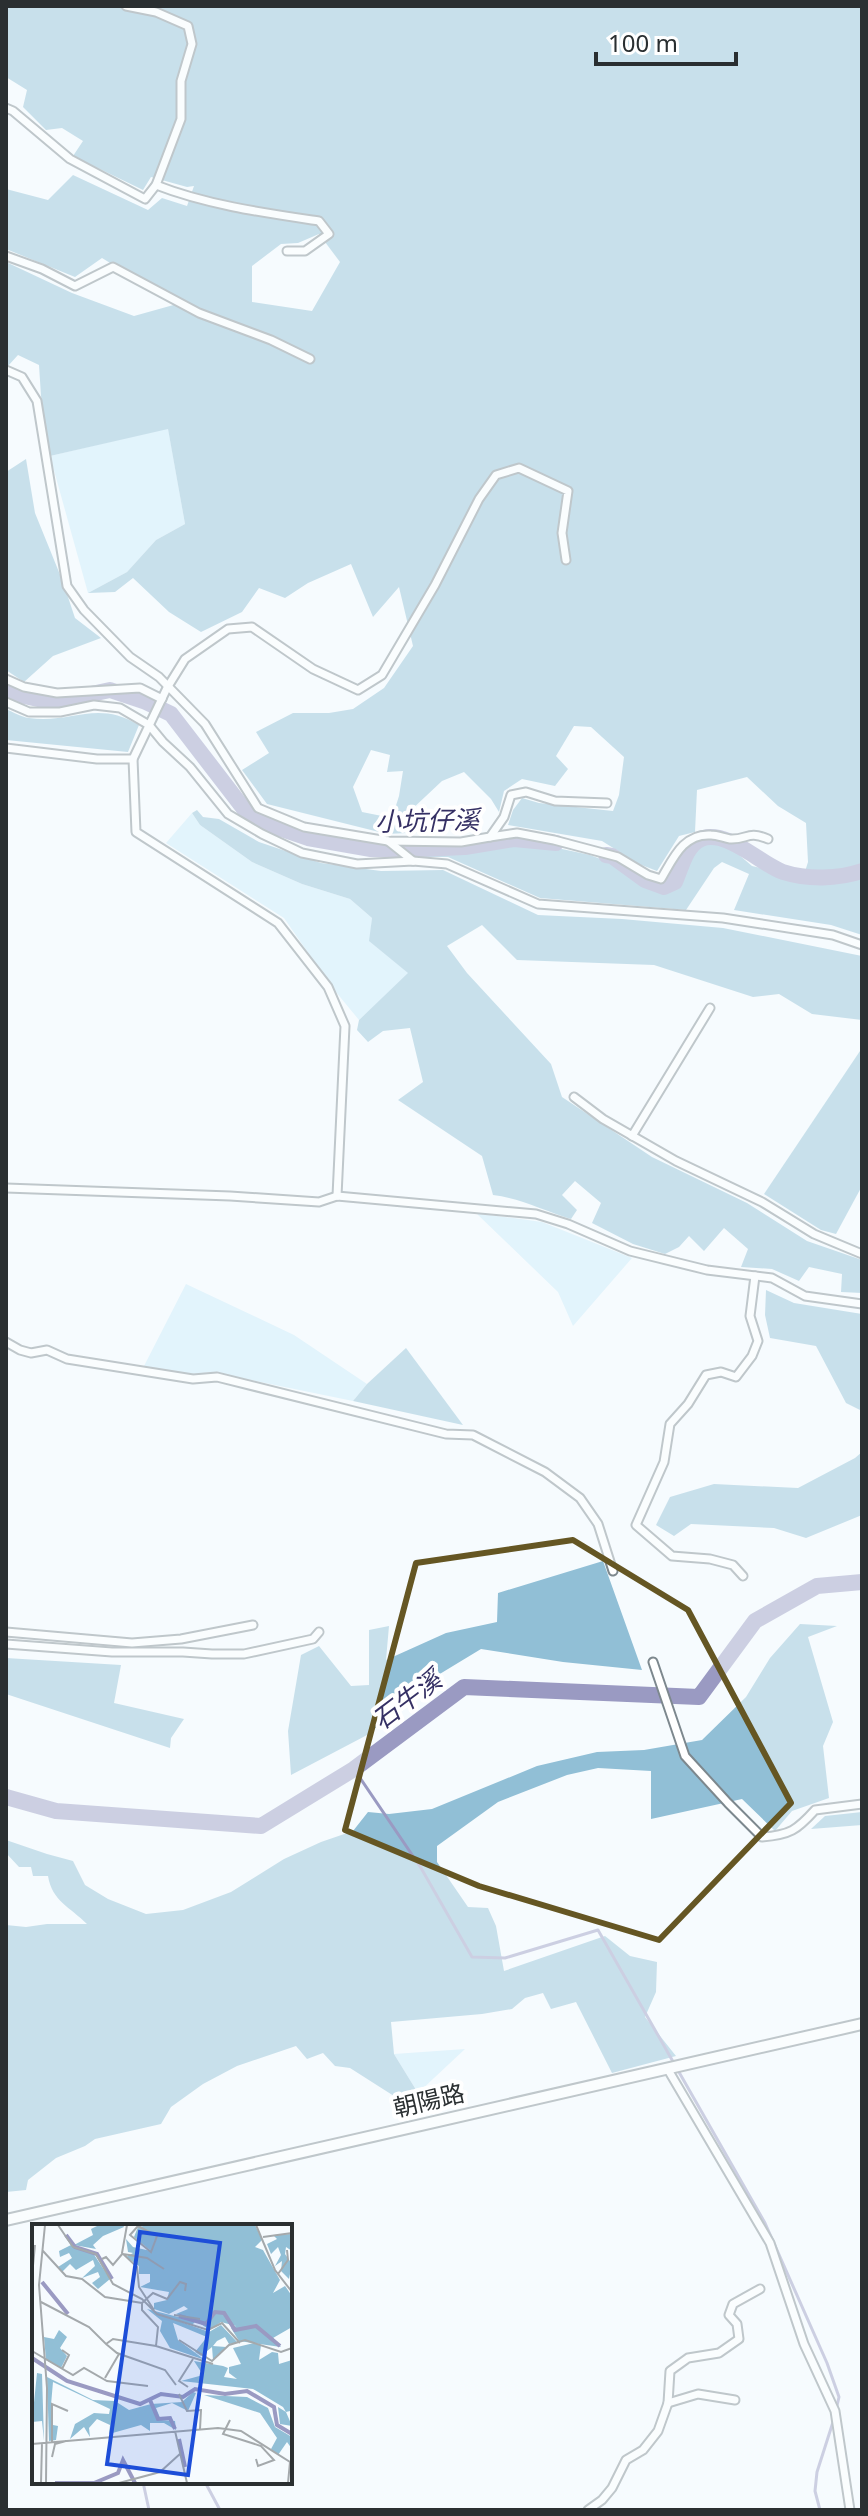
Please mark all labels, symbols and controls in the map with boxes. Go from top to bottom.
scale bar [596,16,736,66]
text: 100 m [608,26,678,59]
water label: 小坑仔溪 [375,801,483,839]
water label: 石牛溪 [364,1659,452,1737]
street label: 朝陽路 [390,2075,467,2124]
inset map [32,2224,292,2484]

